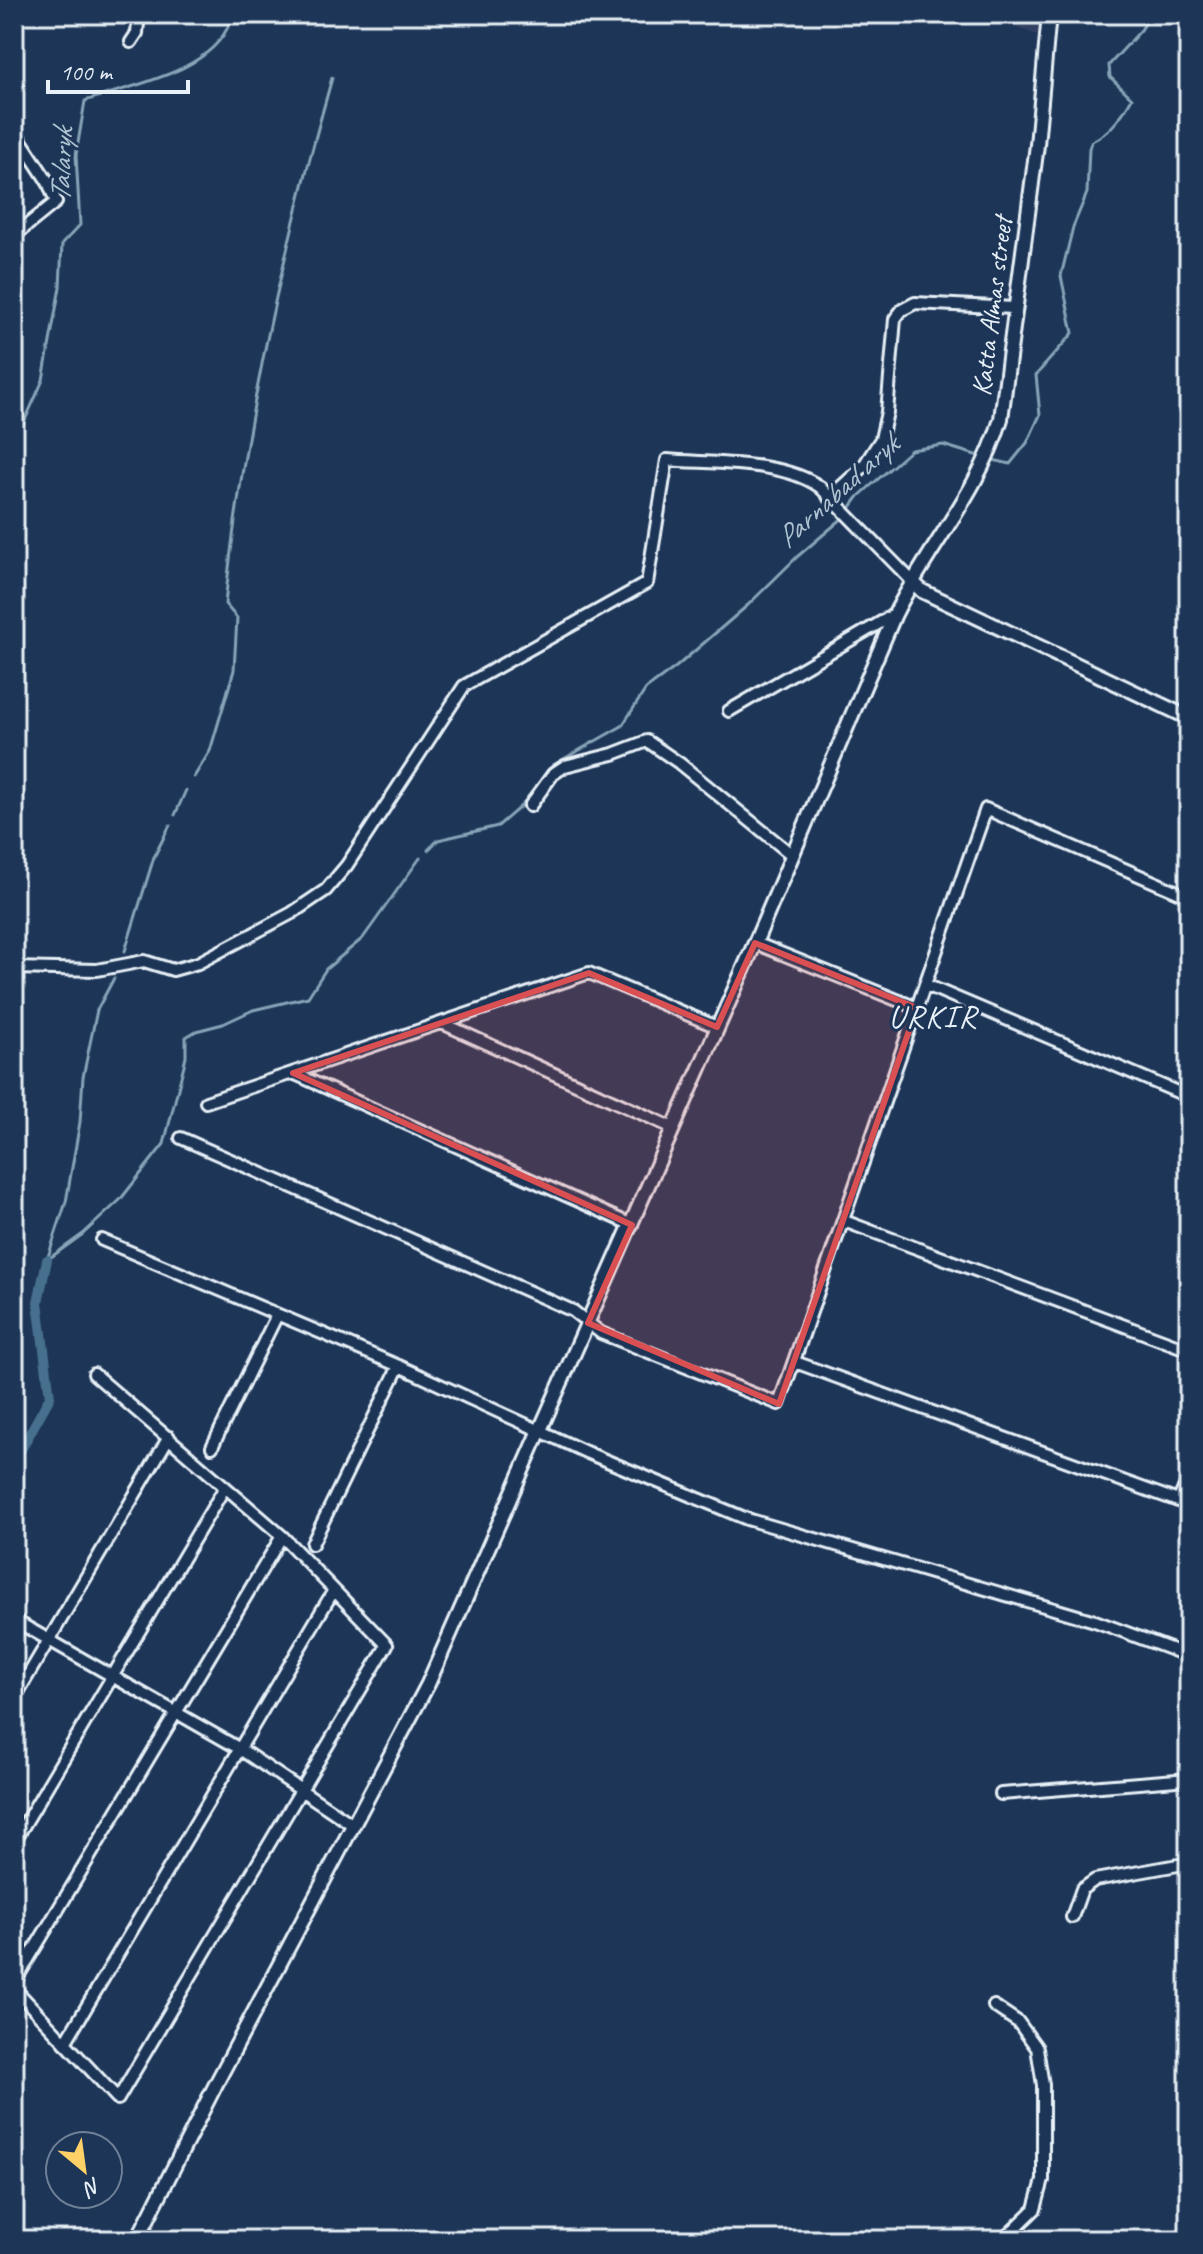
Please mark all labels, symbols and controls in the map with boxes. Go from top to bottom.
scale bar [48,44,188,94]
text: 100 m [60,57,114,87]
water label: Talaryk [41,123,81,202]
street label: Katta Almas street [963,211,1020,398]
water label: Parnabad aryk [768,423,910,556]
district label: URKIR [888,996,979,1037]
north arrow [44,2130,124,2210]
text: N [78,2171,106,2204]

